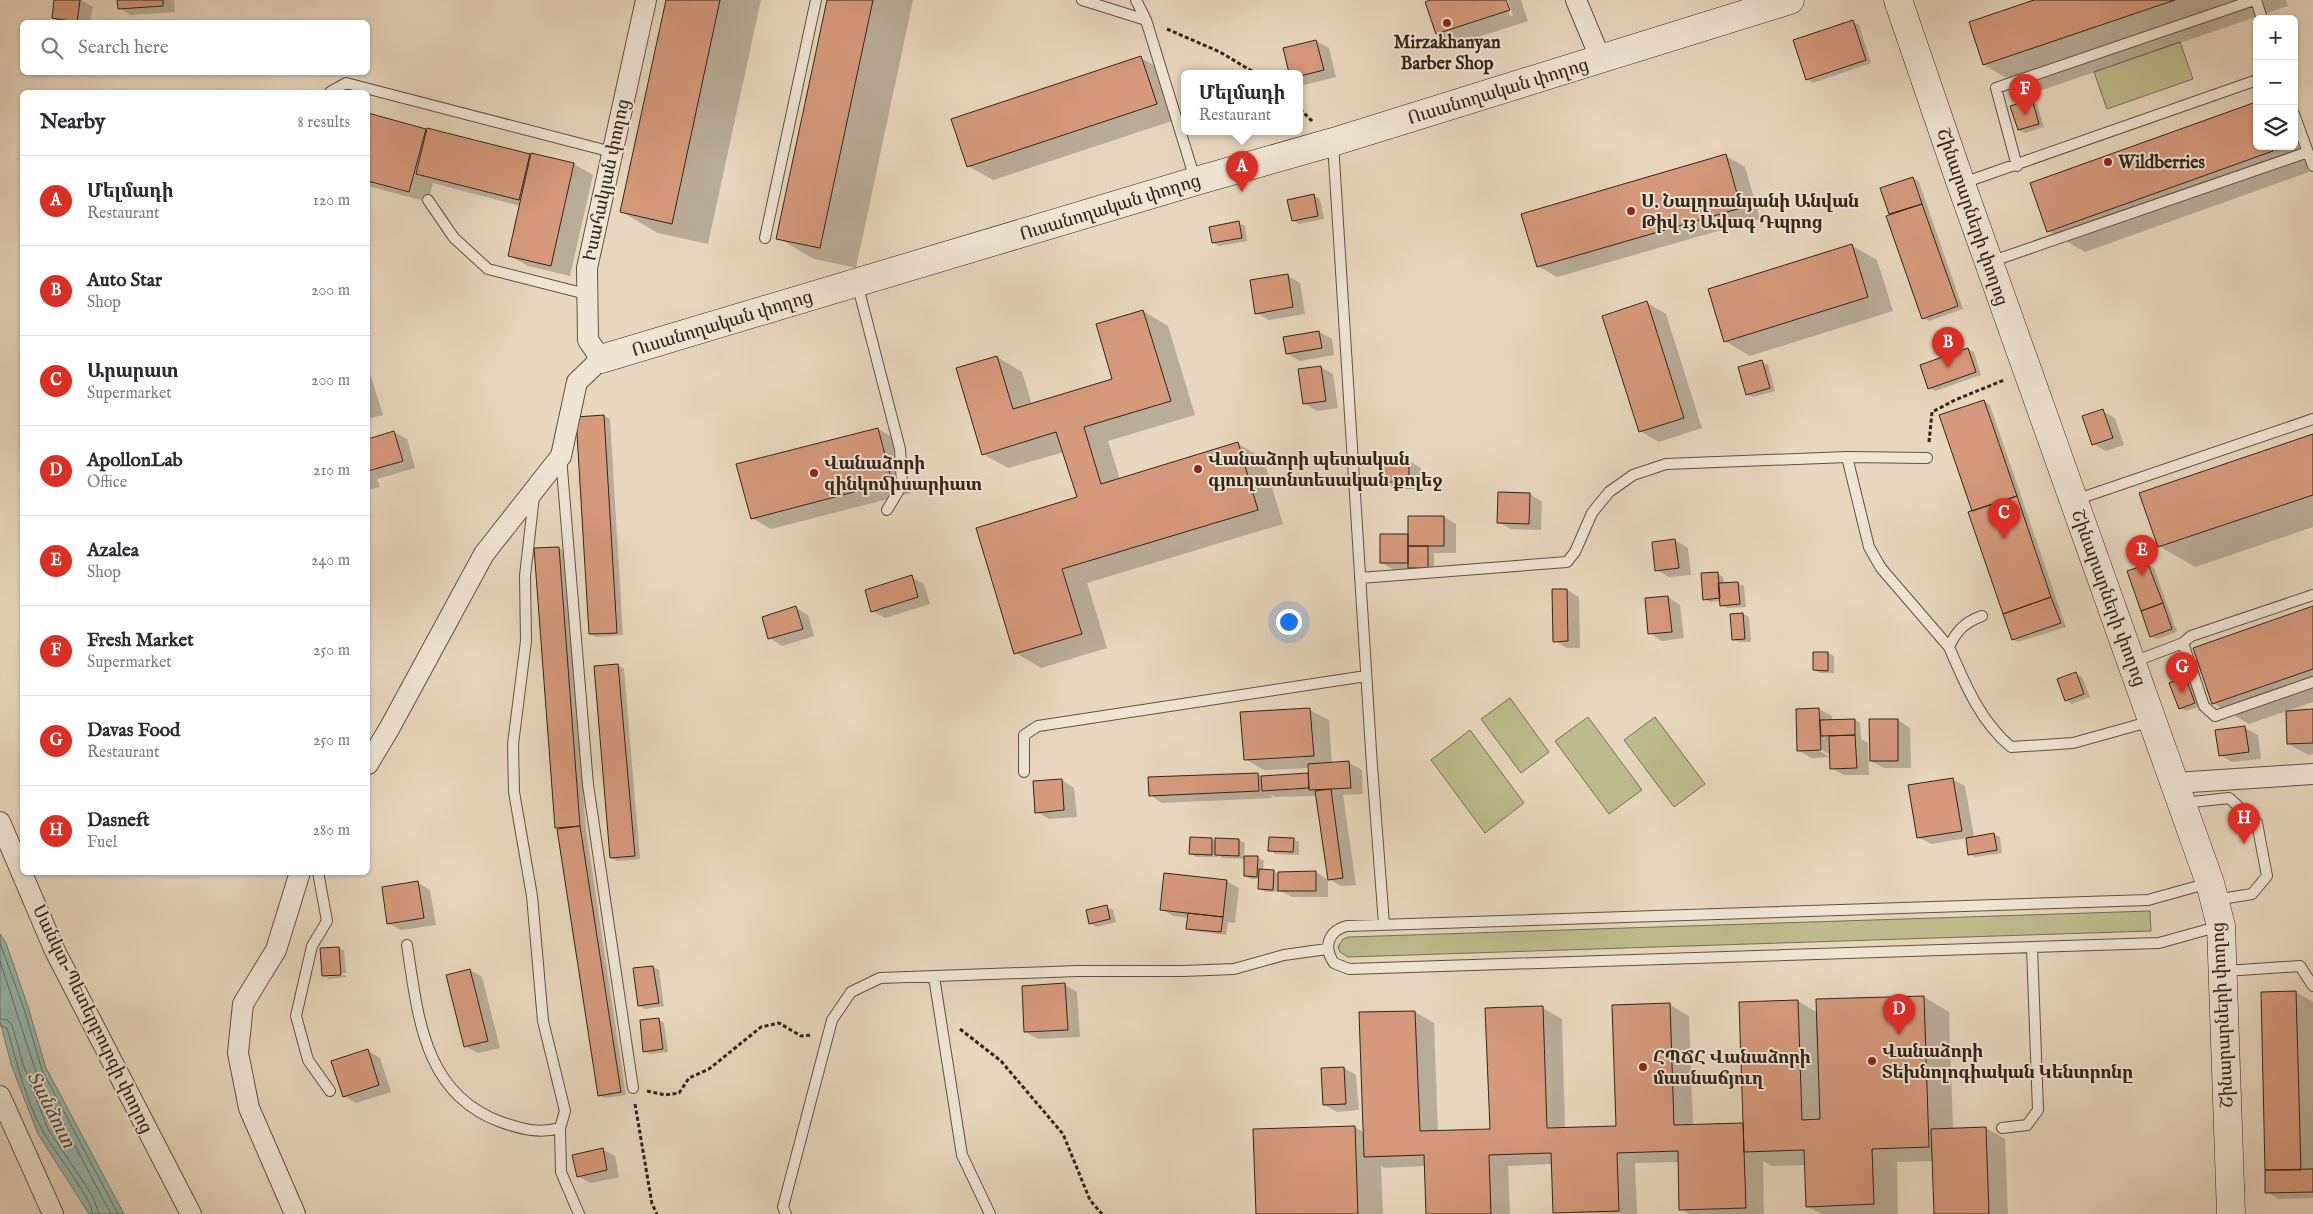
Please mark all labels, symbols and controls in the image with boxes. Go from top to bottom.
map controls [2253,15,2298,150]
button: + [2253,15,2298,60]
marker: Mirzakhanyan Barber Shop [1441,17,1453,29]
search box [20,20,370,75]
place label: Mirzakhanyan Barber Shop [1394,32,1501,76]
icon: search [38,34,66,62]
text: Search here [78,36,169,60]
street label: Ուսանողական փողոց [1405,54,1592,131]
button: − [2253,60,2298,105]
popup [1181,70,1303,135]
pin: F [2009,74,2041,115]
text: Մելմադի [1199,82,1285,106]
street label: Իսահակյան փողոց [579,97,636,264]
button: layers [2253,105,2298,150]
text: Restaurant [1199,106,1271,126]
text: Nearby [40,109,105,136]
text: 8 results [298,113,350,133]
street label: Շինարարների փողոց [1930,126,2013,309]
pin: A [1226,151,1258,192]
place label: Wildberries [2117,152,2206,175]
marker: Wildberries [2102,156,2114,168]
street label: Ուսանողական փողոց [1017,170,1204,247]
text: Մելմադի [87,180,173,204]
text: A [51,191,61,211]
text: 120 m [313,191,350,211]
place label: Ս. Նալղռանյանի Անվան Թիվ 13 Ավագ Դպրոց [1641,191,1859,235]
text: Restaurant [87,204,160,224]
marker: Ս. Նալղռանյանի Անվան Թիվ 13 Ավագ Դպրոց [1625,205,1637,217]
text: Auto Star [87,269,162,293]
text: B [51,281,61,301]
text: 200 m [311,281,350,301]
street label: Ուսանողական փողոց [629,286,816,363]
text: Shop [87,293,121,313]
pin: B [1932,327,1964,368]
text: Արարատ [87,360,178,384]
text: C [50,371,62,391]
text: 200 m [311,371,350,391]
text: Supermarket [87,384,172,404]
text: ApollonLab [87,449,183,473]
place label: Վանաձորի պետական գյուղատնտեսական քոլեջ [1208,449,1443,493]
place label: Վանաձորի զինկոմիսարիատ [824,453,982,497]
text: D [50,461,62,481]
text: 210 m [313,461,350,481]
marker: Վանաձորի պետական գյուղատնտեսական քոլեջ [1192,463,1204,475]
marker: Վանաձորի զինկոմիսարիատ [808,467,820,479]
text: Office [87,473,127,493]
pin: C [1988,498,2020,539]
street label: Շինարարների փողոց [2065,507,2150,690]
pin: E [2126,535,2158,576]
text: Azalea [87,539,139,563]
text: E [50,551,62,571]
text: 240 m [311,551,350,571]
text: Shop [87,563,121,583]
your location [1276,609,1302,635]
text: Fresh Market [87,629,194,653]
text: F [51,641,61,661]
text: 250 m [313,641,350,661]
pin: G [2166,652,2198,693]
text: Supermarket [87,653,172,673]
text: Davas Food [87,719,180,743]
text: G [50,731,62,751]
text: 250 m [313,731,350,751]
text: Restaurant [87,743,160,763]
pin: H [2228,803,2260,844]
text: Dasneft [87,809,149,833]
text: H [49,821,63,841]
text: 280 m [313,821,350,841]
text: Fuel [87,833,117,853]
street label: Սանկտ-Պետերբուրգի փողոց [26,902,157,1138]
street label: Շինարարների փողոց [2207,921,2240,1108]
pin: D [1883,994,1915,1035]
place label: Վանաձորի Տեխնոլոգիական Կենտրոնը [1882,1041,2133,1085]
place label: ՀՊՃՀ Վանաձորի մասնաճյուղ [1653,1047,1811,1091]
marker: Վանաձորի Տեխնոլոգիական Կենտրոնը [1866,1055,1878,1067]
marker: ՀՊՃՀ Վանաձորի մասնաճյուղ [1637,1061,1649,1073]
water label: Տանձուտ [21,1068,80,1153]

